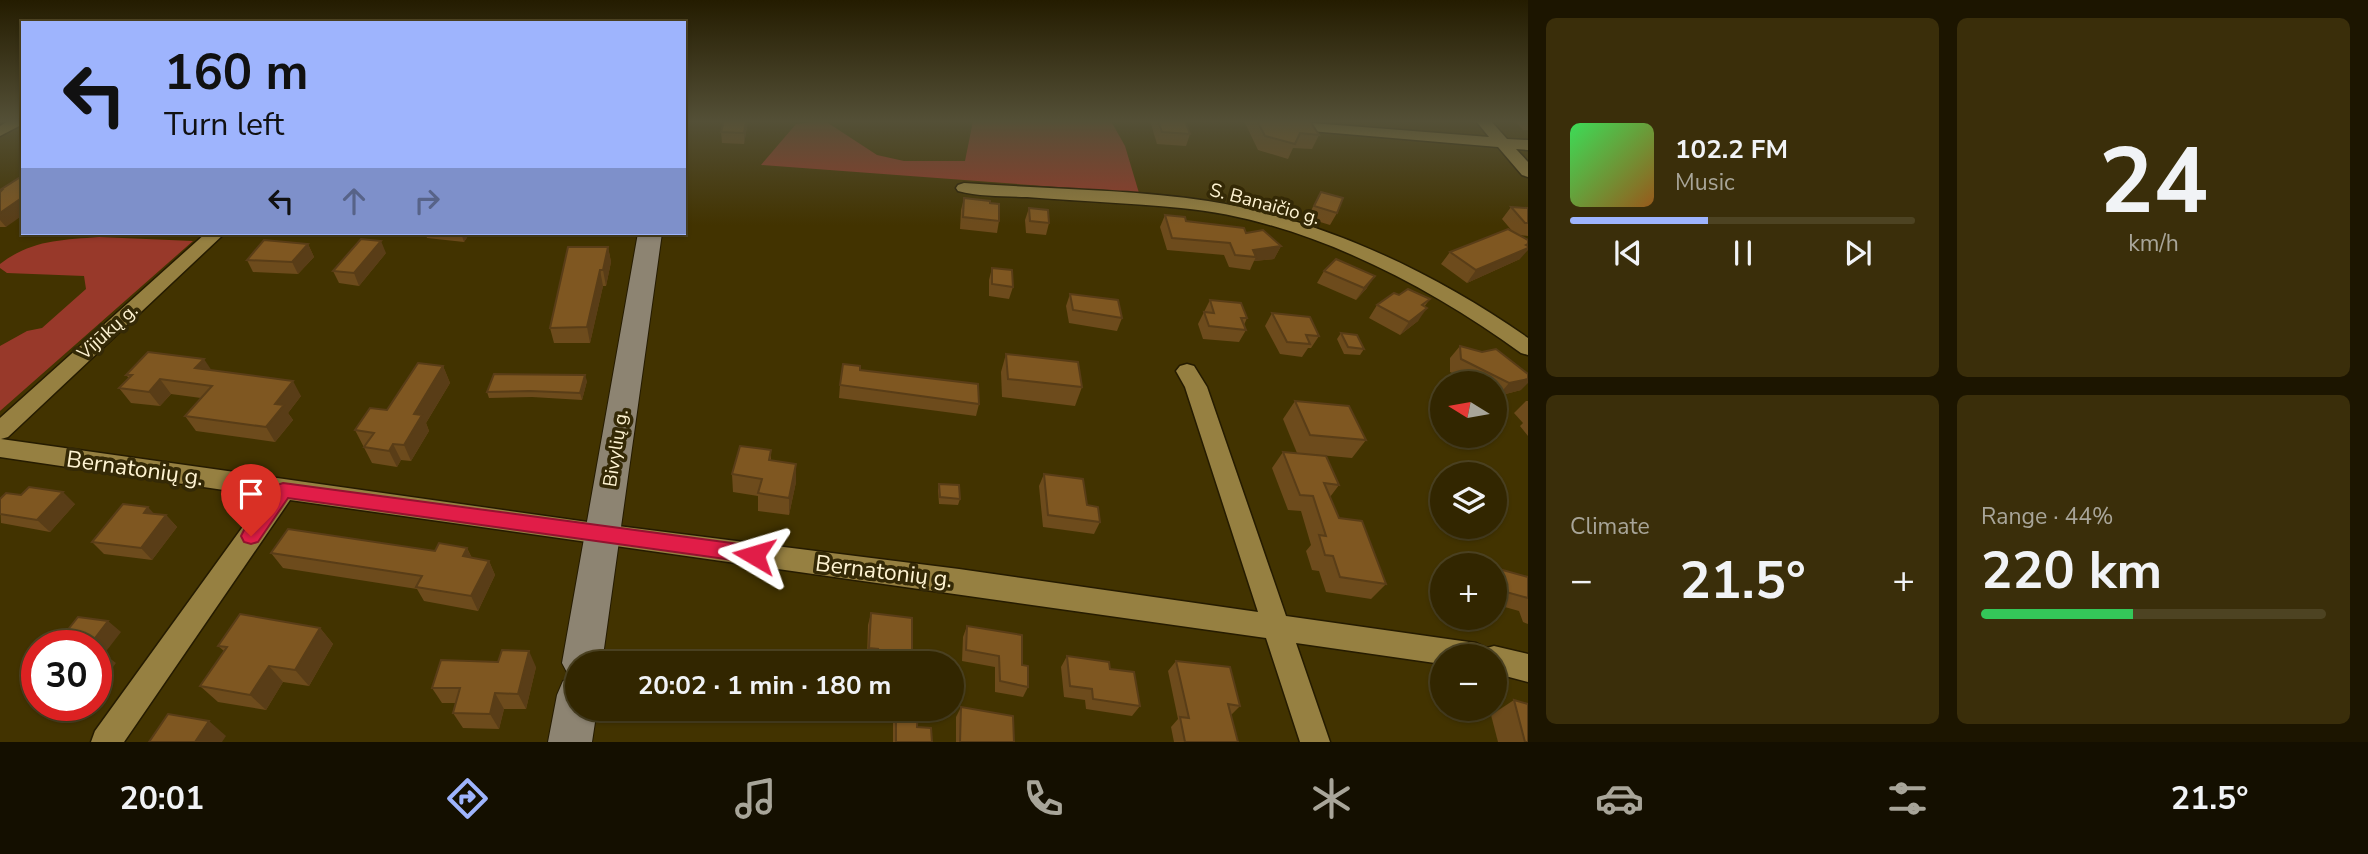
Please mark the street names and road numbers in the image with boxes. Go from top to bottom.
street label: S. Banaičio g. [1207,177,1323,231]
street label: Vijūkų g. [71,298,144,367]
street label: Bivylių g. [597,408,635,489]
street label: Bernatonių g. [64,444,205,493]
street label: Bernatonių g. [814,548,954,595]

